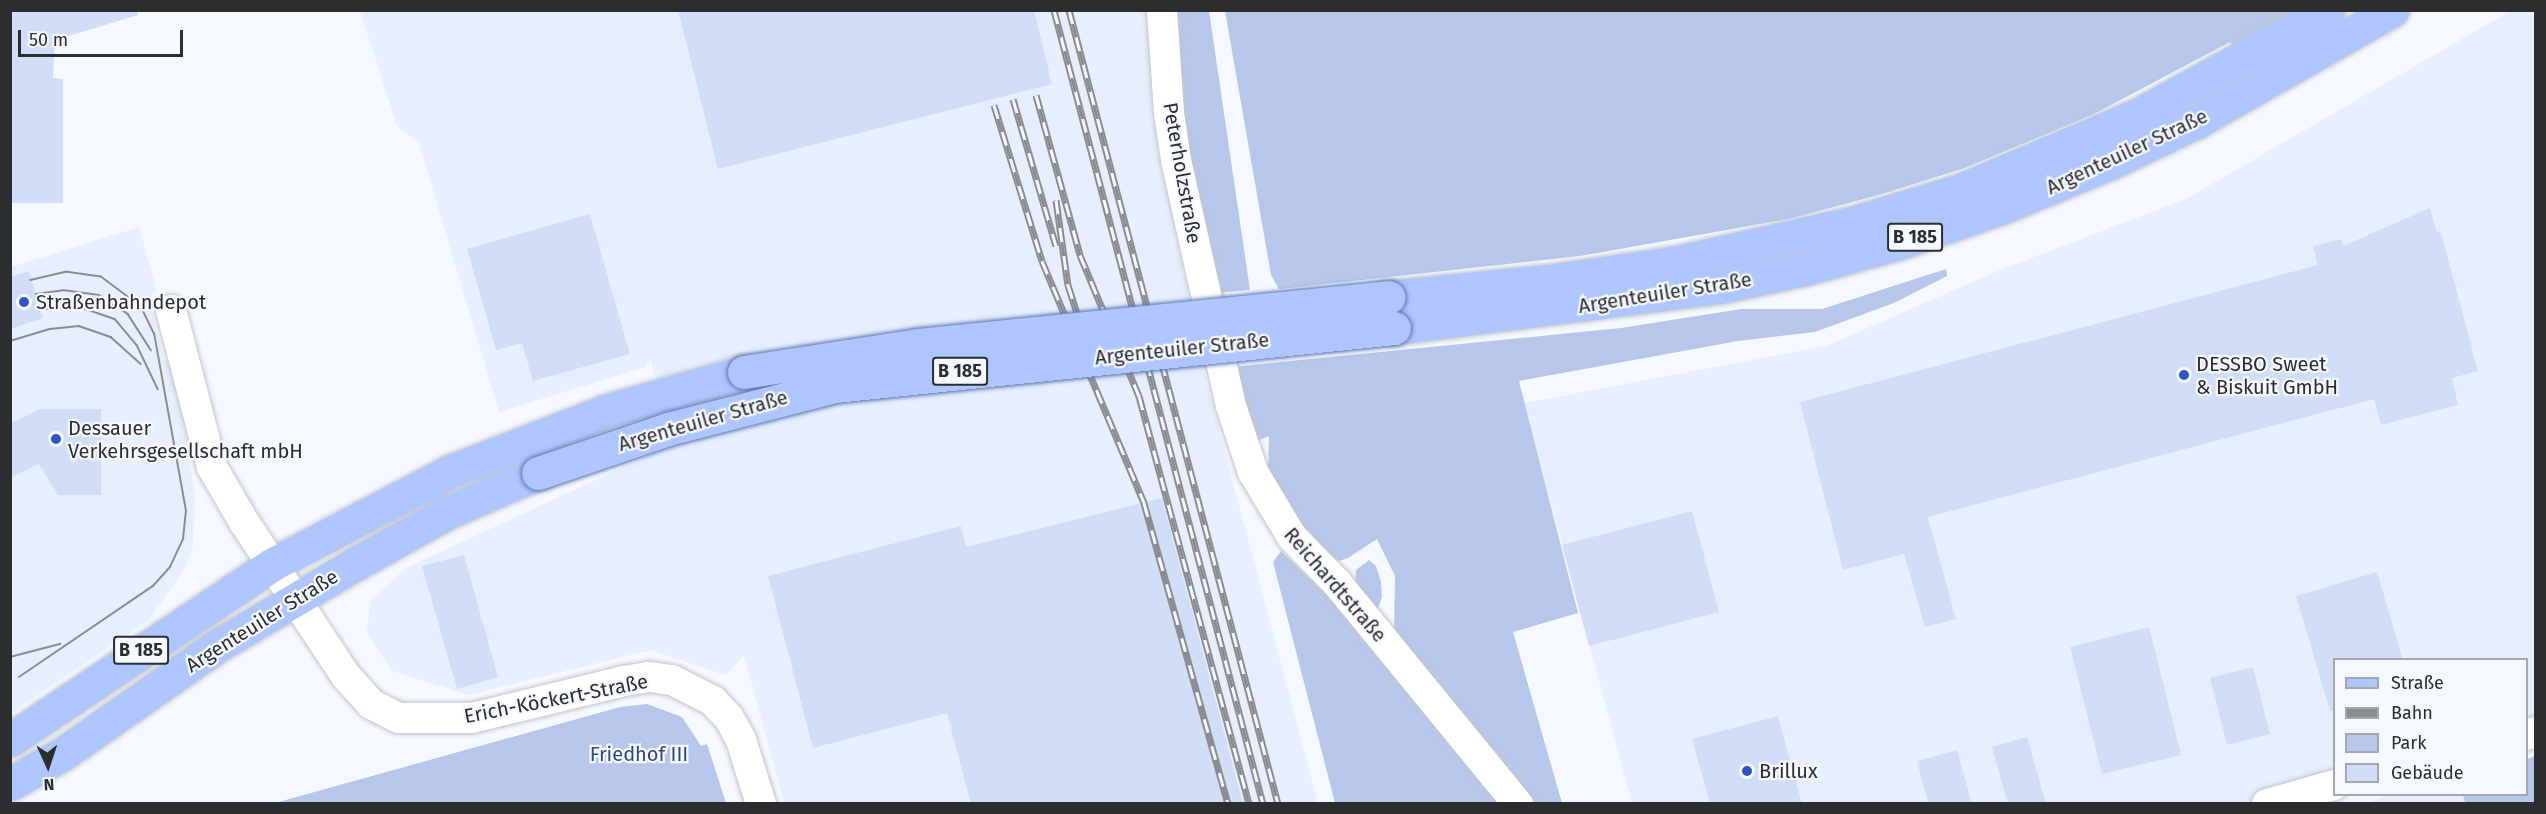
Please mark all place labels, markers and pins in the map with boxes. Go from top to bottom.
place label: Straßenbahndepot [36,290,206,314]
marker: Straßenbahndepot [17,295,31,309]
place label: DESSBO Sweet & Biskuit GmbH [2196,352,2338,399]
marker: DESSBO Sweet & Biskuit GmbH [2177,368,2191,382]
place label: Dessauer Verkehrsgesellschaft mbH [68,416,303,463]
marker: Dessauer Verkehrsgesellschaft mbH [49,432,63,446]
place label: Brillux [1759,759,1818,783]
marker: Brillux [1740,764,1754,778]

